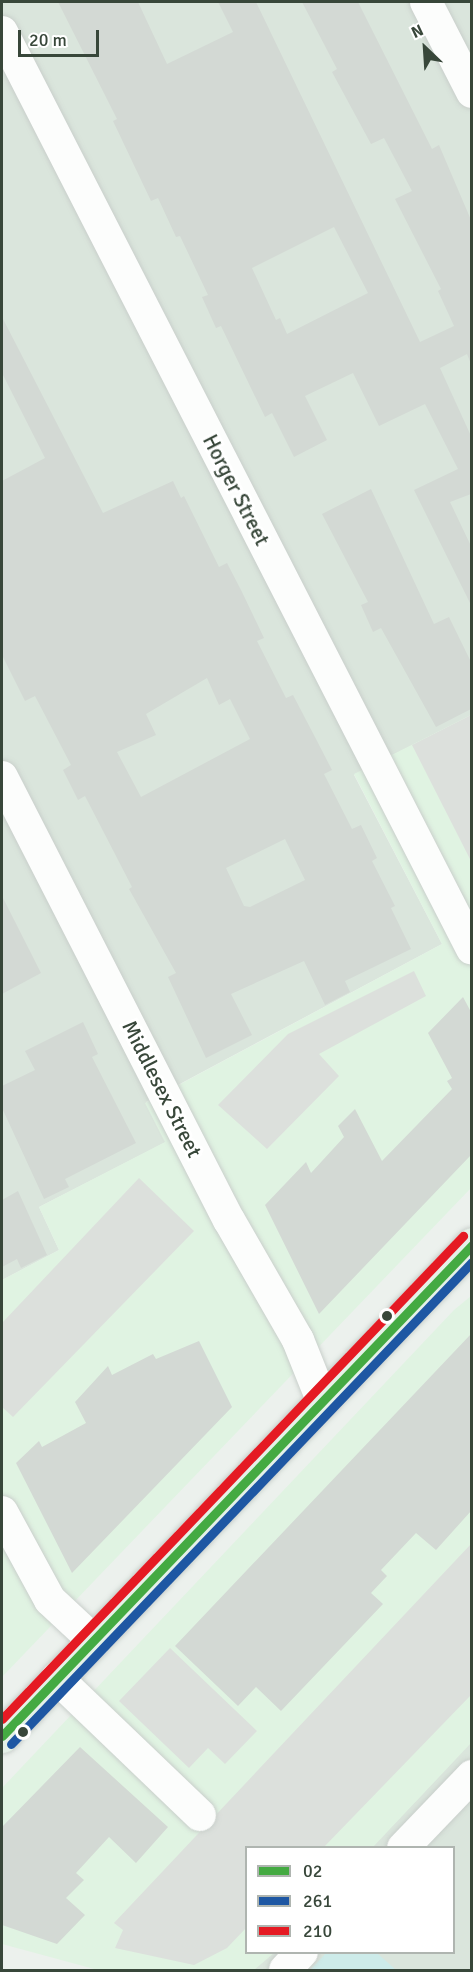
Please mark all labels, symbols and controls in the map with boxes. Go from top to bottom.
scale bar [21,18,102,56]
north arrow [395,18,455,78]
text: N [408,20,427,43]
text: 20 m [29,29,67,51]
street label: Horger Street [197,430,275,550]
street label: Middlesex Street [117,1016,207,1162]
unlabelled marker [381,1310,393,1322]
unlabelled marker [17,1726,29,1738]
legend [245,1846,455,1954]
text: 02 [303,1860,322,1882]
text: 261 [303,1890,332,1912]
text: 210 [303,1920,332,1942]

